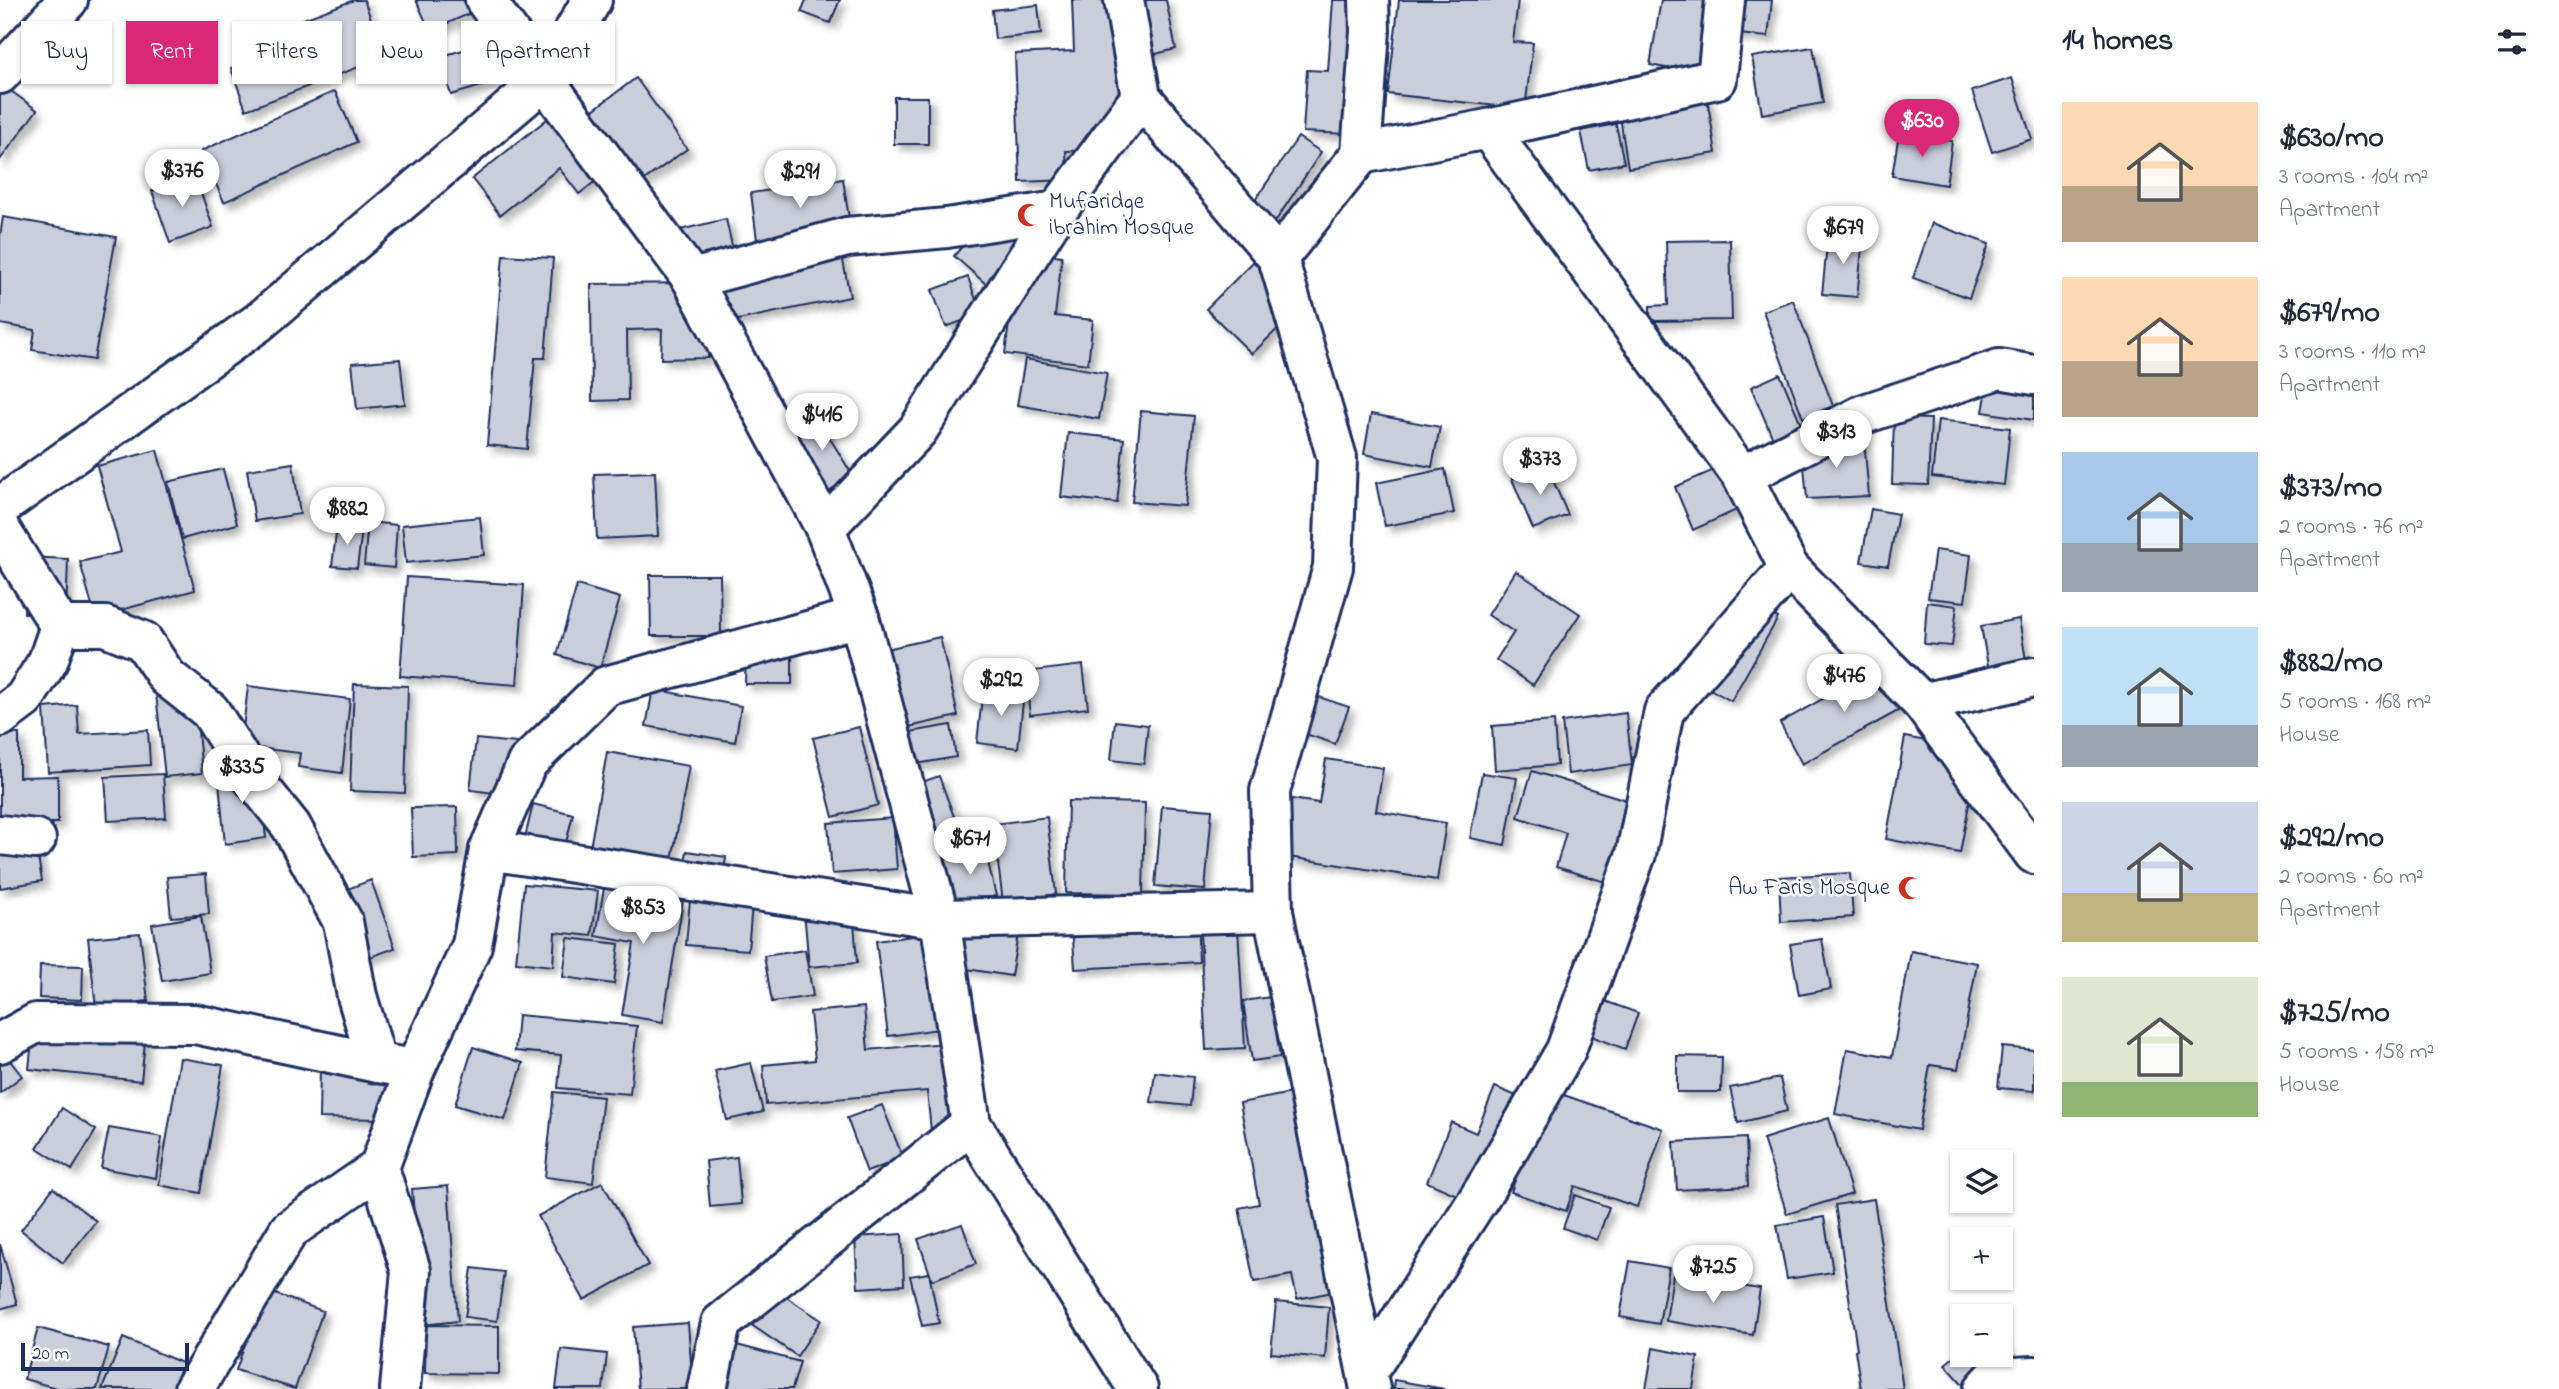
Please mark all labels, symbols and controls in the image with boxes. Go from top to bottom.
text: 14 homes [2062,20,2173,64]
chip: Buy [21,21,112,84]
chip: Rent [126,21,218,84]
chip: Filters [232,21,342,84]
chip: New [356,21,447,84]
chip: Apartment [461,21,615,84]
icon: filters [2493,23,2531,61]
pin: $630 [1881,100,1963,159]
text: $630 [1900,105,1944,138]
text: $630/mo [2279,117,2384,161]
icon: home [2118,130,2202,214]
pin: $376 [141,150,223,209]
pin: $291 [759,150,841,210]
text: $376 [160,155,204,188]
text: $291 [780,156,820,189]
text: 3 rooms · 104 m² [2279,161,2428,194]
place label: Mufaridge ibrahim Mosque [1049,186,1195,245]
text: Apartment [2279,194,2380,227]
mosque icon: Mufaridge ibrahim Mosque [1015,201,1043,229]
pin: $679 [1802,206,1884,266]
text: $679 [1823,212,1863,245]
text: $679/mo [2279,292,2380,336]
icon: home [2118,305,2202,389]
text: 3 rooms · 110 m² [2279,336,2426,369]
text: Apartment [2279,369,2380,402]
pin: $416 [781,393,863,453]
text: $416 [802,399,842,432]
pin: $313 [1795,410,1877,470]
text: $313 [1816,416,1856,449]
pin: $373 [1499,438,1581,497]
text: $373 [1519,443,1561,476]
text: $373/mo [2279,467,2382,511]
icon: home [2118,480,2202,564]
pin: $882 [306,488,388,547]
text: $882 [326,493,368,526]
text: 2 rooms · 76 m² [2279,511,2423,544]
text: Apartment [2279,544,2380,577]
text: $882/mo [2279,642,2383,686]
pin: $476 [1803,654,1885,714]
icon: home [2118,655,2202,739]
pin: $292 [960,658,1042,718]
text: $476 [1823,660,1866,693]
text: $292 [979,664,1023,697]
text: 5 rooms · 168 m² [2279,686,2431,719]
text: House [2279,719,2339,752]
pin: $335 [201,746,283,805]
text: $335 [219,751,265,784]
text: $292/mo [2279,817,2384,861]
pin: $671 [929,818,1011,877]
text: $671 [950,823,990,856]
icon: home [2118,830,2202,914]
text: 2 rooms · 60 m² [2279,861,2424,894]
place label: Aw Faris Mosque [1728,872,1891,905]
mosque icon: Aw Faris Mosque [1896,874,1924,902]
pin: $853 [602,886,684,946]
text: $853 [620,892,666,925]
text: Apartment [2279,894,2380,927]
text: $725/mo [2279,992,2390,1036]
icon: home [2118,1005,2202,1089]
text: 5 rooms · 158 m² [2279,1036,2434,1069]
text: House [2279,1069,2339,1102]
map controls [1950,1150,2013,1367]
button: layers [1950,1150,2013,1213]
button: + [1950,1227,2013,1290]
pin: $725 [1672,1246,1754,1305]
text: $725 [1689,1251,1737,1284]
button: − [1950,1304,2013,1367]
scale bar [21,1340,189,1372]
text: 20 m [32,1341,69,1368]

